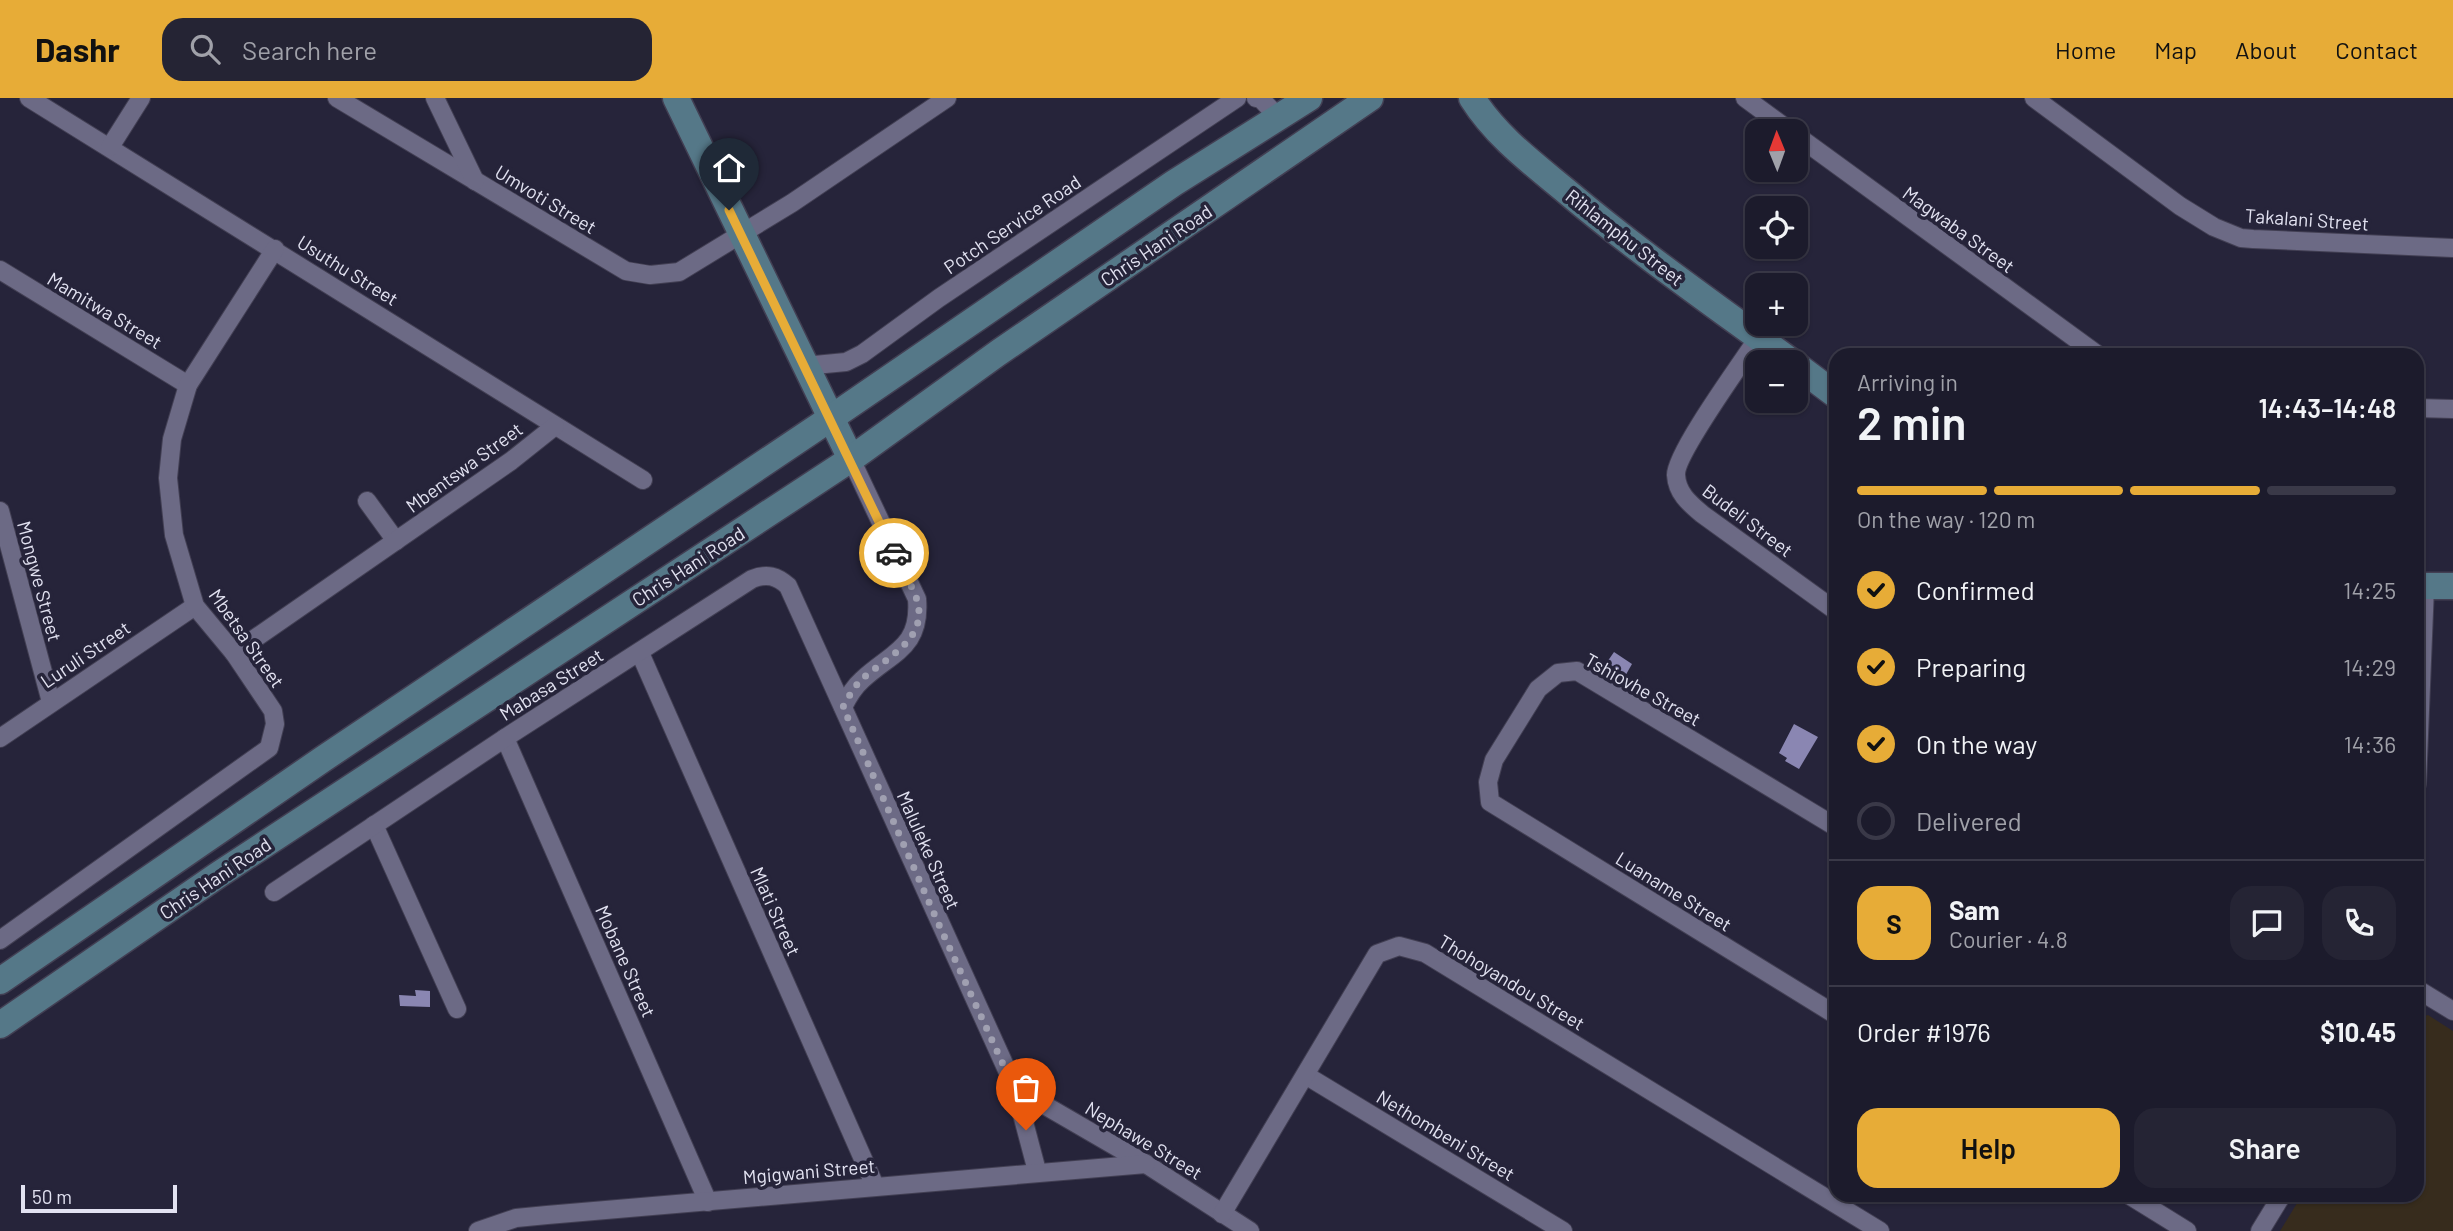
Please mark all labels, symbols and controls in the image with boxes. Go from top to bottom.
search box [162,18,652,81]
text: Dashr [35,29,120,69]
icon: search [186,30,224,68]
text: Search here [242,34,377,65]
text: Home [2055,35,2116,64]
text: Map [2154,35,2197,64]
text: About [2235,35,2297,64]
text: Contact [2335,35,2418,64]
north arrow [1745,119,1808,182]
map controls [1745,119,1808,413]
pin [699,138,759,210]
icon: home [710,149,748,187]
street label: Umvoti Street [491,160,601,238]
street label: Potch Service Road [939,170,1085,278]
street label: Magwaba Street [1899,181,2019,277]
street label: Rihlamphu Street [1562,184,1688,290]
button: locate [1745,196,1808,259]
street label: Chris Hani Road [1096,199,1216,291]
street label: Takalani Street [2244,203,2370,235]
street label: Usuthu Street [293,230,403,310]
street label: Mamitwa Street [44,267,166,353]
button: + [1745,273,1808,336]
button: − [1745,350,1808,413]
text: Arriving in [1857,368,1958,396]
text: 14:43–14:48 [2259,392,2396,423]
text: 2 min [1857,394,1966,449]
street label: Mbentswa Street [401,417,527,517]
street label: Budeli Street [1698,479,1798,561]
text: On the way · 120 m [1857,505,2035,533]
street label: Mongwe Street [13,518,67,644]
courier [859,518,929,588]
street label: Chris Hani Road [627,521,749,611]
icon: car [875,534,913,572]
icon: check [1857,571,1895,609]
text: Confirmed [1916,574,2035,605]
text: 14:25 [2343,576,2396,604]
street label: Mbetsa Street [205,584,289,692]
street label: Luruli Street [36,616,134,692]
street label: Mabasa Street [495,643,607,725]
street label: Tshiovhe Street [1581,648,1705,730]
icon: check [1857,648,1895,686]
text: Preparing [1916,651,2026,682]
text: 14:29 [2343,653,2396,681]
icon: check [1857,725,1895,763]
text: On the way [1916,728,2037,759]
text: 14:36 [2344,730,2396,758]
street label: Maluleke Street [893,787,965,913]
text: Delivered [1916,805,2022,836]
street label: Chris Hani Road [155,832,275,924]
street label: Luaname Street [1612,846,1736,936]
street label: Mlati Street [746,863,806,959]
button: chat [2230,886,2304,960]
button: phone [2322,886,2396,960]
text: Sam [1949,894,2000,925]
street label: Mobane Street [591,902,661,1020]
text: S [1886,908,1902,939]
text: Courier · 4.8 [1949,925,2068,953]
street label: Thohoyandou Street [1435,929,1589,1035]
text: Order #1976 [1857,1016,1991,1047]
text: $10.45 [2320,1016,2396,1047]
pin [996,1058,1056,1130]
icon: bag [1007,1069,1045,1107]
street label: Nethombeni Street [1373,1085,1519,1185]
street label: Nephawe Street [1081,1096,1207,1184]
button: Help [1857,1108,2120,1188]
button: Share [2134,1108,2396,1188]
street label: Mgigwani Street [742,1154,876,1188]
scale bar [21,1182,177,1214]
text: 50 m [32,1185,72,1208]

